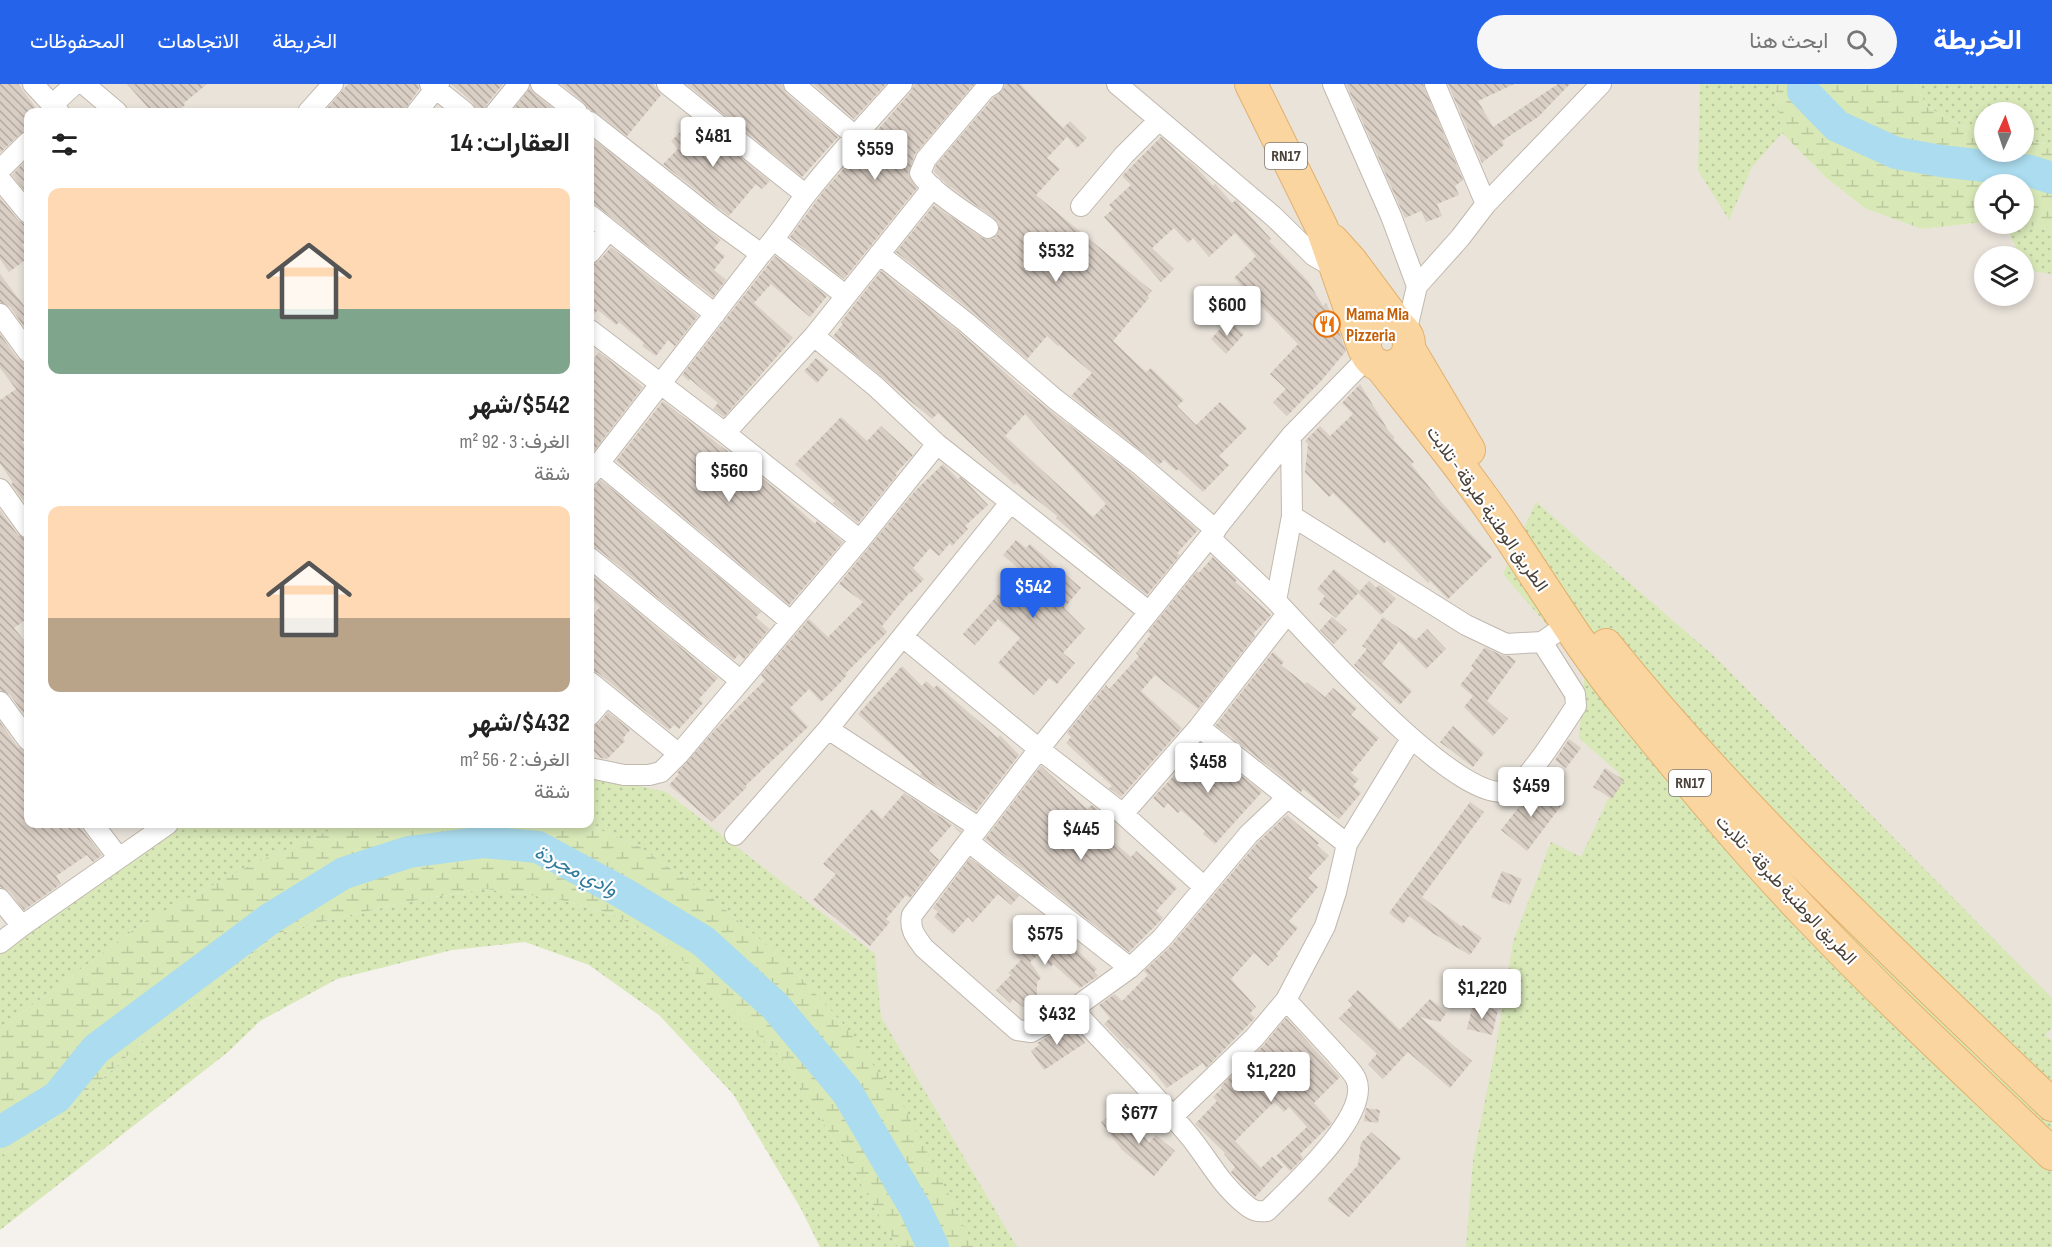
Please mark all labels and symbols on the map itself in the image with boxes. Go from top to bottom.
north arrow [1974,102,2034,162]
pin: $481 [677,117,749,168]
pin: $559 [839,130,911,181]
road number: RN17 [1265,143,1307,169]
pin: $532 [1020,232,1092,283]
pin: $600 [1191,286,1263,337]
place label: Mama Mia Pizzeria [1346,304,1409,346]
restaurant icon: Mama Mia Pizzeria [1312,309,1342,339]
street label: الطريق الوطنية طبرقة - تلابت [1422,422,1552,596]
pin: $560 [693,452,765,503]
pin: $542 [997,568,1069,619]
pin: $458 [1172,743,1244,794]
pin: $459 [1495,767,1567,818]
road number: RN17 [1669,770,1711,796]
pin: $445 [1045,810,1117,861]
street label: الطريق الوطنية طبرقة - تلابت [1711,811,1861,969]
water label: وادي مجردة [529,840,622,905]
pin: $575 [1009,915,1081,966]
pin: $1,220 [1433,969,1531,1020]
pin: $432 [1021,995,1093,1046]
pin: $1,220 [1222,1052,1320,1103]
pin: $677 [1103,1094,1175,1145]

